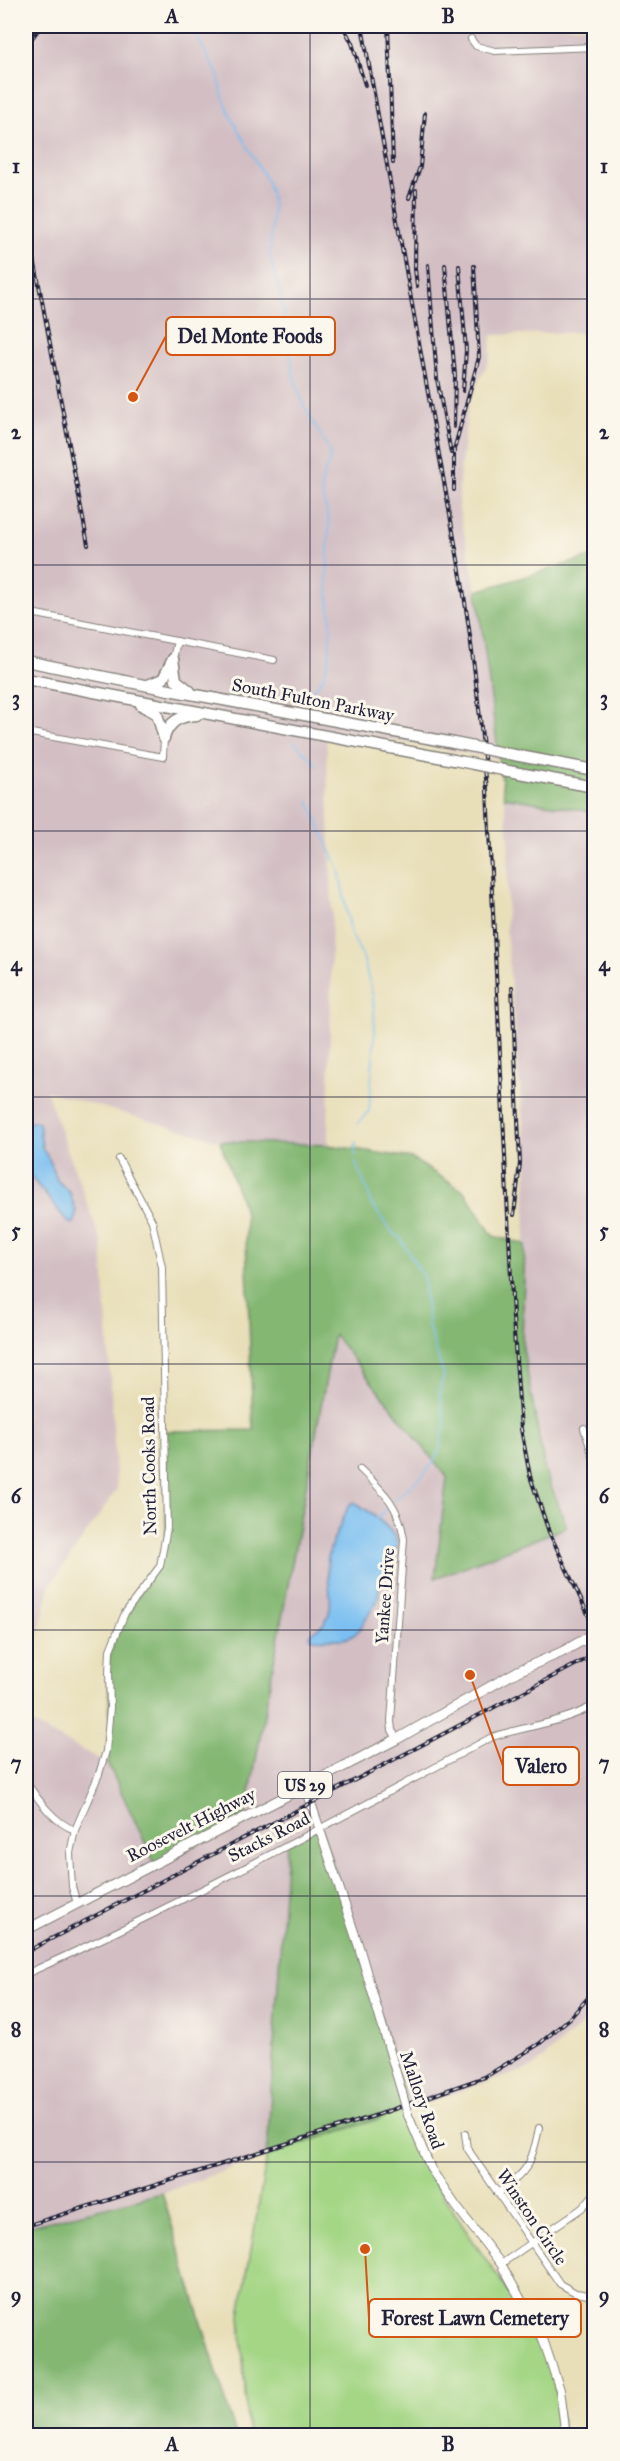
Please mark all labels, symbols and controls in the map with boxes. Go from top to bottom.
text: A [163,4,179,28]
text: B [441,4,455,28]
text: 1 [12,154,20,178]
text: 1 [600,154,608,178]
callout: Del Monte Foods [166,317,335,355]
text: Del Monte Foods [177,324,323,348]
text: 2 [11,420,22,444]
text: 2 [599,420,610,444]
street label: South Fulton Parkway [230,673,396,727]
text: 3 [12,686,20,711]
text: 3 [600,686,608,711]
text: 4 [10,952,22,977]
text: 4 [598,952,610,977]
text: 5 [11,1218,21,1242]
text: 5 [599,1218,609,1242]
street label: North Cooks Road [137,1396,161,1536]
text: 6 [11,1484,23,1508]
text: 6 [599,1484,611,1508]
street label: Yankee Drive [371,1547,399,1645]
callout: Valero [503,1747,579,1785]
text: 7 [11,1751,22,1775]
text: 7 [599,1751,610,1775]
text: Valero [514,1754,567,1778]
road number: US 29 [278,1772,332,1798]
street label: Roosevelt Highway [123,1783,260,1868]
street label: Stacks Road [224,1807,314,1867]
text: 8 [11,2017,21,2041]
text: 8 [599,2017,609,2041]
street label: Mallory Road [395,2048,449,2152]
street label: Winston Circle [492,2165,572,2269]
text: 9 [11,2283,21,2308]
text: 9 [599,2283,609,2308]
callout: Forest Lawn Cemetery [369,2299,581,2337]
text: Forest Lawn Cemetery [381,2306,571,2331]
text: A [163,2432,179,2456]
text: B [441,2432,455,2456]

